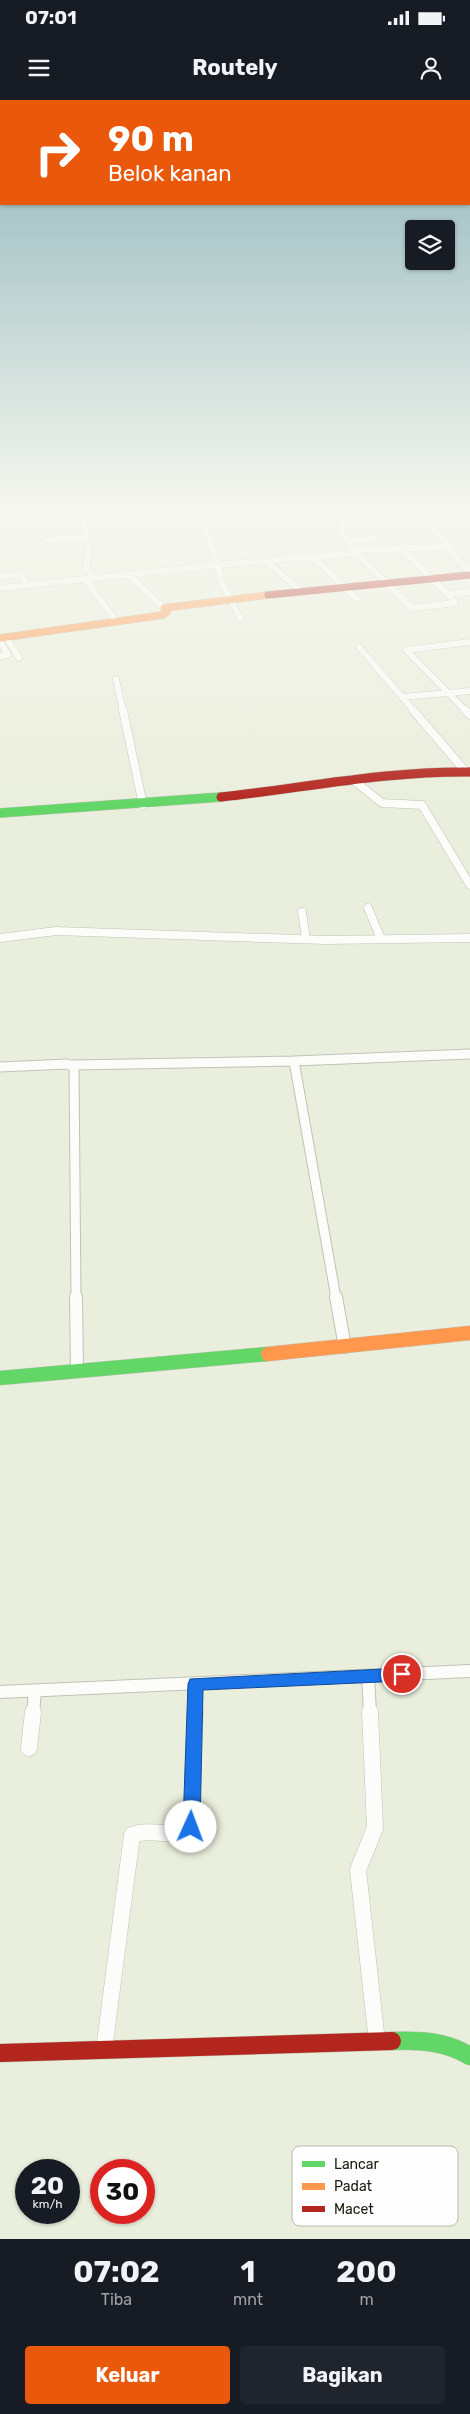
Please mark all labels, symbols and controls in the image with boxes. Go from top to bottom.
text: 07:01 [25,6,77,29]
icon: menu [25,54,53,82]
text: Routely [192,54,278,81]
icon: person [417,54,445,82]
text: 90 m [108,118,194,160]
icon: right [25,120,90,185]
text: Belok kanan [108,160,232,187]
map controls [405,220,455,270]
button: layers [405,220,455,270]
pin [381,1653,423,1695]
icon: arrive [388,1660,416,1688]
position arrow [164,1800,216,1852]
legend [292,2146,458,2226]
text: Lancar [334,2156,380,2173]
speed limit sign: 30 [90,2159,155,2224]
text: 20 [31,2171,64,2200]
text: Padat [334,2178,373,2195]
text: km/h [33,2197,62,2211]
text: Macet [334,2201,374,2218]
text: 07:02 [73,2254,160,2290]
text: 1 [241,2254,255,2290]
text: 200 [336,2254,397,2290]
text: Tiba [101,2290,132,2309]
text: mnt [233,2290,263,2309]
text: m [359,2290,374,2309]
button: Keluar [25,2346,230,2404]
button: Bagikan [240,2346,445,2404]

